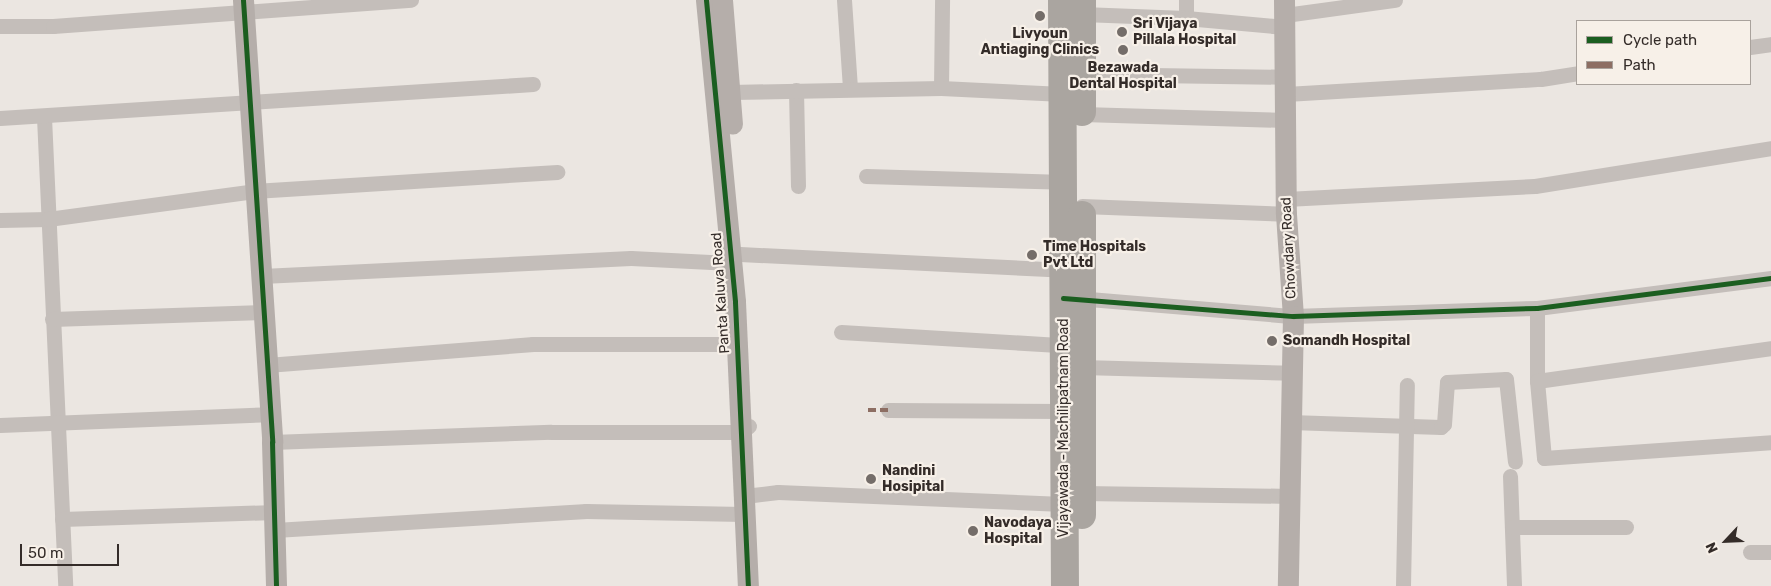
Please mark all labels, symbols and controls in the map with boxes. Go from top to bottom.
marker: Livyoun Antiaging Clinics [1033,9,1047,23]
place label: Sri Vijaya Pillala Hospital [1133,16,1236,48]
legend [1576,20,1751,85]
marker: Sri Vijaya Pillala Hospital [1115,25,1129,39]
place label: Livyoun Antiaging Clinics [981,26,1099,58]
text: Cycle path [1623,31,1697,49]
marker: Bezawada Dental Hospital [1116,43,1130,57]
text: Path [1623,56,1656,74]
place label: Bezawada Dental Hospital [1069,60,1177,92]
street label: Chowdary Road [1278,196,1300,300]
street label: Panta Kaluva Road [708,232,734,354]
place label: Time Hospitals Pvt Ltd [1043,239,1146,272]
marker: Time Hospitals Pvt Ltd [1025,248,1039,262]
street label: Vijayawada - Machilipatnam Road [1056,318,1072,538]
place label: Somandh Hospital [1283,333,1410,349]
marker: Somandh Hospital [1265,334,1279,348]
place label: Nandini Hosipital [882,463,944,496]
marker: Nandini Hosipital [864,472,878,486]
place label: Navodaya Hospital [984,515,1052,548]
north arrow [1701,516,1751,566]
marker: Navodaya Hospital [966,524,980,538]
scale bar [22,534,121,566]
text: N [1702,539,1722,556]
text: 50 m [28,544,63,562]

